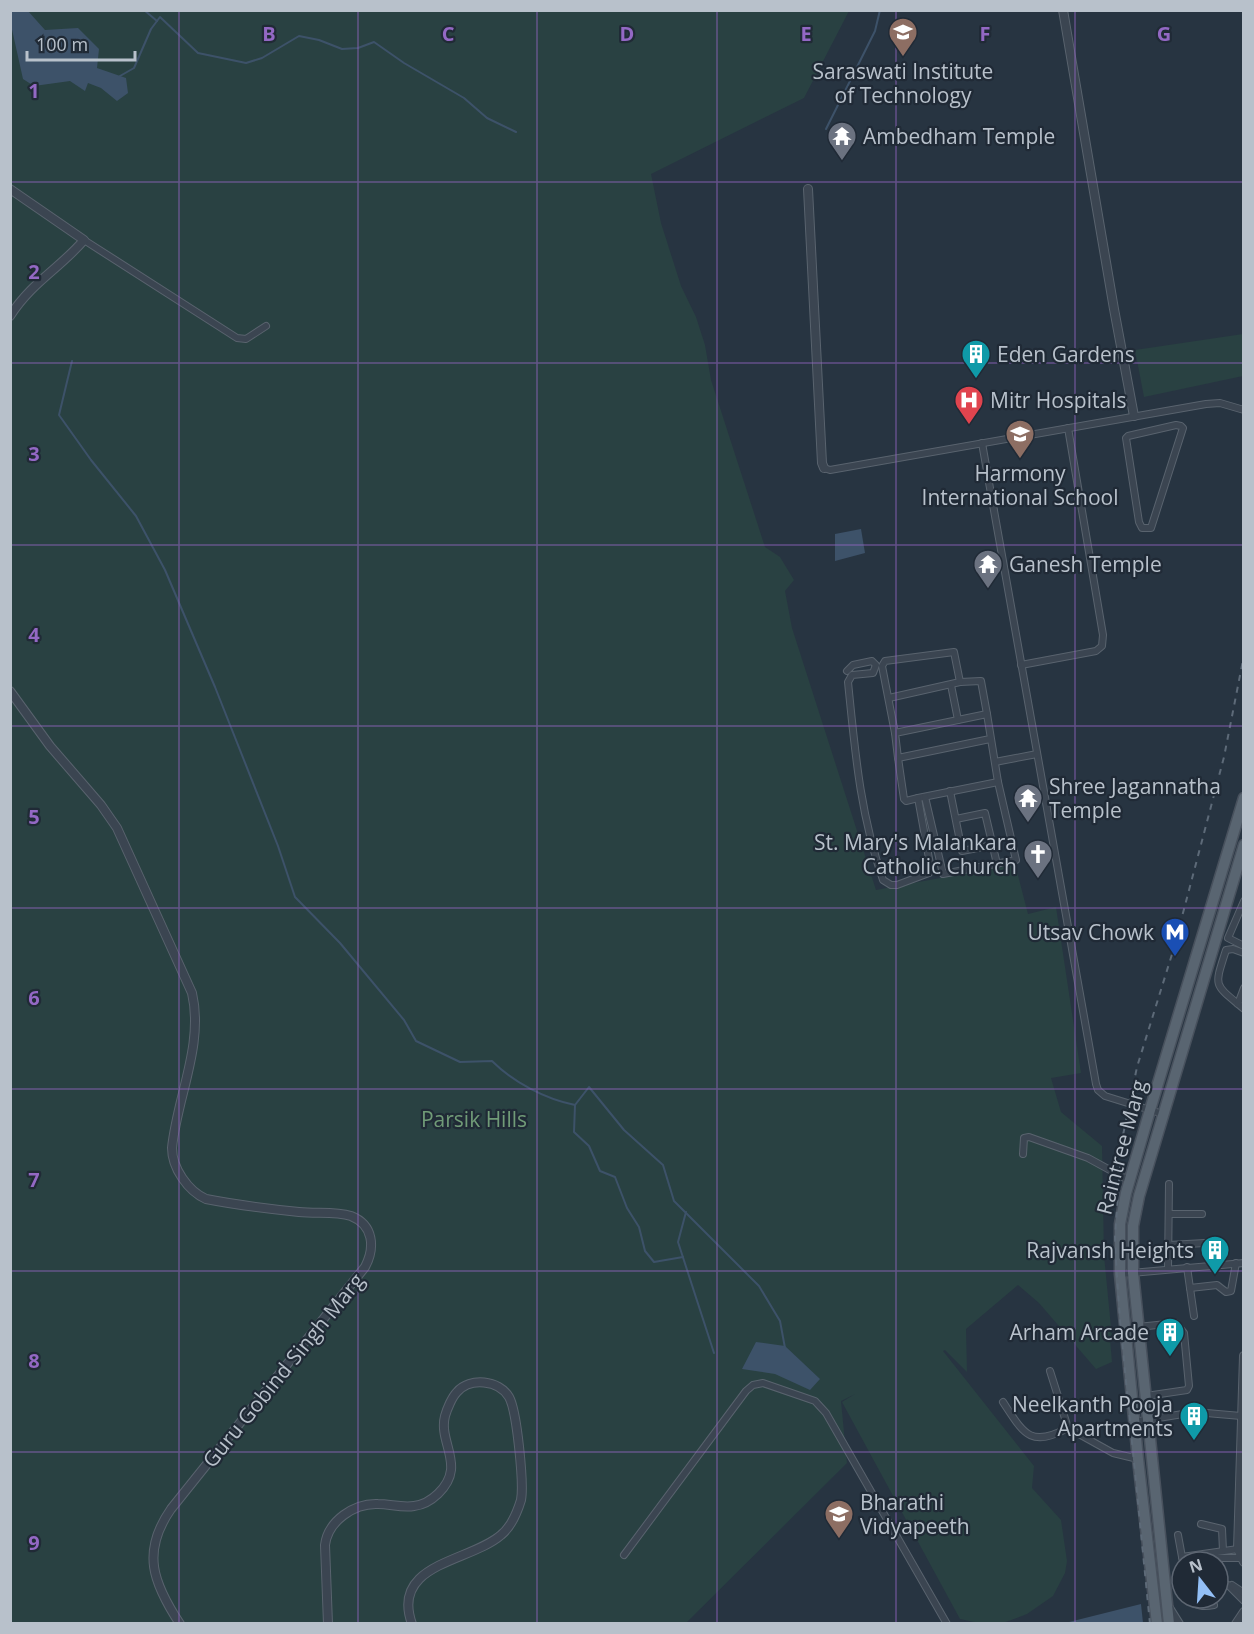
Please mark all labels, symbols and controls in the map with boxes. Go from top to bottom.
school or university icon: Saraswati Institute of Technology [887,16,919,58]
text: B [262,20,276,47]
text: C [442,20,455,47]
text: D [620,20,634,47]
text: E [800,20,812,47]
text: F [980,20,990,47]
text: G [1157,20,1171,47]
scale bar [27,24,135,62]
text: 100 m [36,32,88,56]
place label: Saraswati Institute of Technology [813,57,993,109]
text: 1 [28,77,40,104]
temple icon: Ambedham Temple [826,120,858,162]
place label: Ambedham Temple [863,122,1055,150]
text: 2 [28,258,40,285]
building icon: Eden Gardens [960,338,992,380]
place label: Eden Gardens [997,340,1135,368]
hospital icon: Mitr Hospitals [953,384,985,426]
place label: Mitr Hospitals [990,386,1126,414]
school or university icon: Harmony International School [1004,418,1036,460]
text: 3 [28,440,40,467]
place label: Harmony International School [922,459,1118,511]
temple icon: Ganesh Temple [972,548,1004,590]
place label: Ganesh Temple [1009,550,1162,578]
text: 4 [28,621,40,648]
place label: Shree Jagannatha Temple [1049,772,1221,824]
temple icon: Shree Jagannatha Temple [1012,782,1044,824]
text: 5 [28,803,40,830]
place label: St. Mary's Malankara Catholic Church [814,828,1017,880]
church icon: St. Mary's Malankara Catholic Church [1022,838,1054,880]
metro station icon: Utsav Chowk [1159,916,1191,958]
place label: Utsav Chowk [1028,918,1154,946]
text: 6 [28,984,40,1011]
street label: Raintree Marg [1090,1077,1152,1217]
park label: Parsik Hills [421,1105,527,1133]
text: 7 [28,1166,40,1193]
building icon: Rajvansh Heights [1199,1234,1231,1276]
place label: Rajvansh Heights [1026,1236,1194,1264]
street label: Guru Gobind Singh Marg [196,1267,370,1473]
building icon: Arham Arcade [1154,1316,1186,1358]
place label: Arham Arcade [1009,1318,1149,1346]
text: 8 [28,1347,40,1374]
place label: Neelkanth Pooja Apartments [1012,1390,1173,1442]
building icon: Neelkanth Pooja Apartments [1178,1400,1210,1442]
place label: Bharathi Vidyapeeth [860,1488,970,1540]
school or university icon: Bharathi Vidyapeeth [823,1498,855,1540]
text: 9 [28,1529,40,1556]
north arrow [1170,1550,1230,1610]
text: N [1186,1553,1205,1578]

